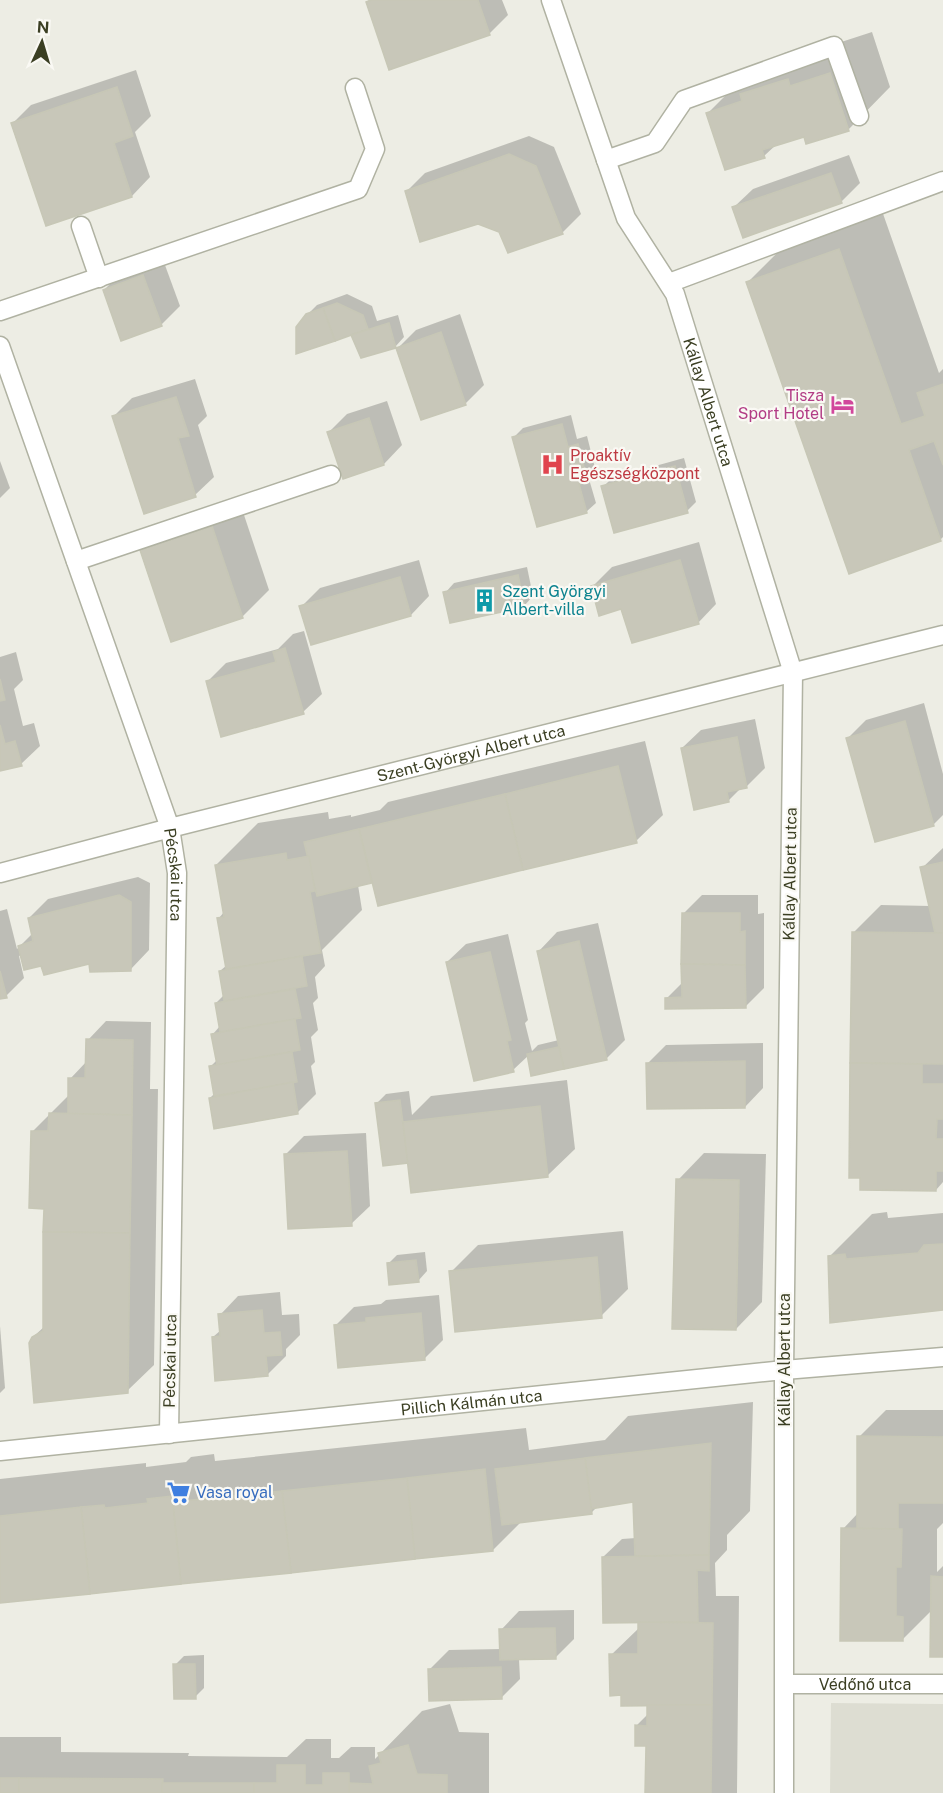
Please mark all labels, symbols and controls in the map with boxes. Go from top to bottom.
north arrow [12,12,72,72]
text: N [36,18,50,37]
street label: Kállay Albert utca [680,335,738,469]
place label: Tisza Sport Hotel [738,386,824,423]
hotel icon: Tisza Sport Hotel [829,391,855,417]
place label: Proaktív Egészségközpont [570,446,700,483]
hospital icon: Proaktív Egészségközpont [539,451,565,477]
place label: Szent Györgyi Albert-villa [502,582,606,619]
building icon: Szent Györgyi Albert-villa [471,587,497,613]
street label: Szent-Györgyi Albert utca [375,720,567,786]
street label: Kállay Albert utca [779,807,801,941]
street label: Pécskai utca [161,826,187,922]
street label: Kállay Albert utca [775,1293,794,1427]
street label: Pécskai utca [160,1314,180,1408]
street label: Pillich Kálmán utca [400,1386,543,1419]
supermarket icon: Vasa royal [165,1479,191,1505]
place label: Vasa royal [196,1483,273,1502]
street label: Védőnő utca [819,1675,911,1694]

